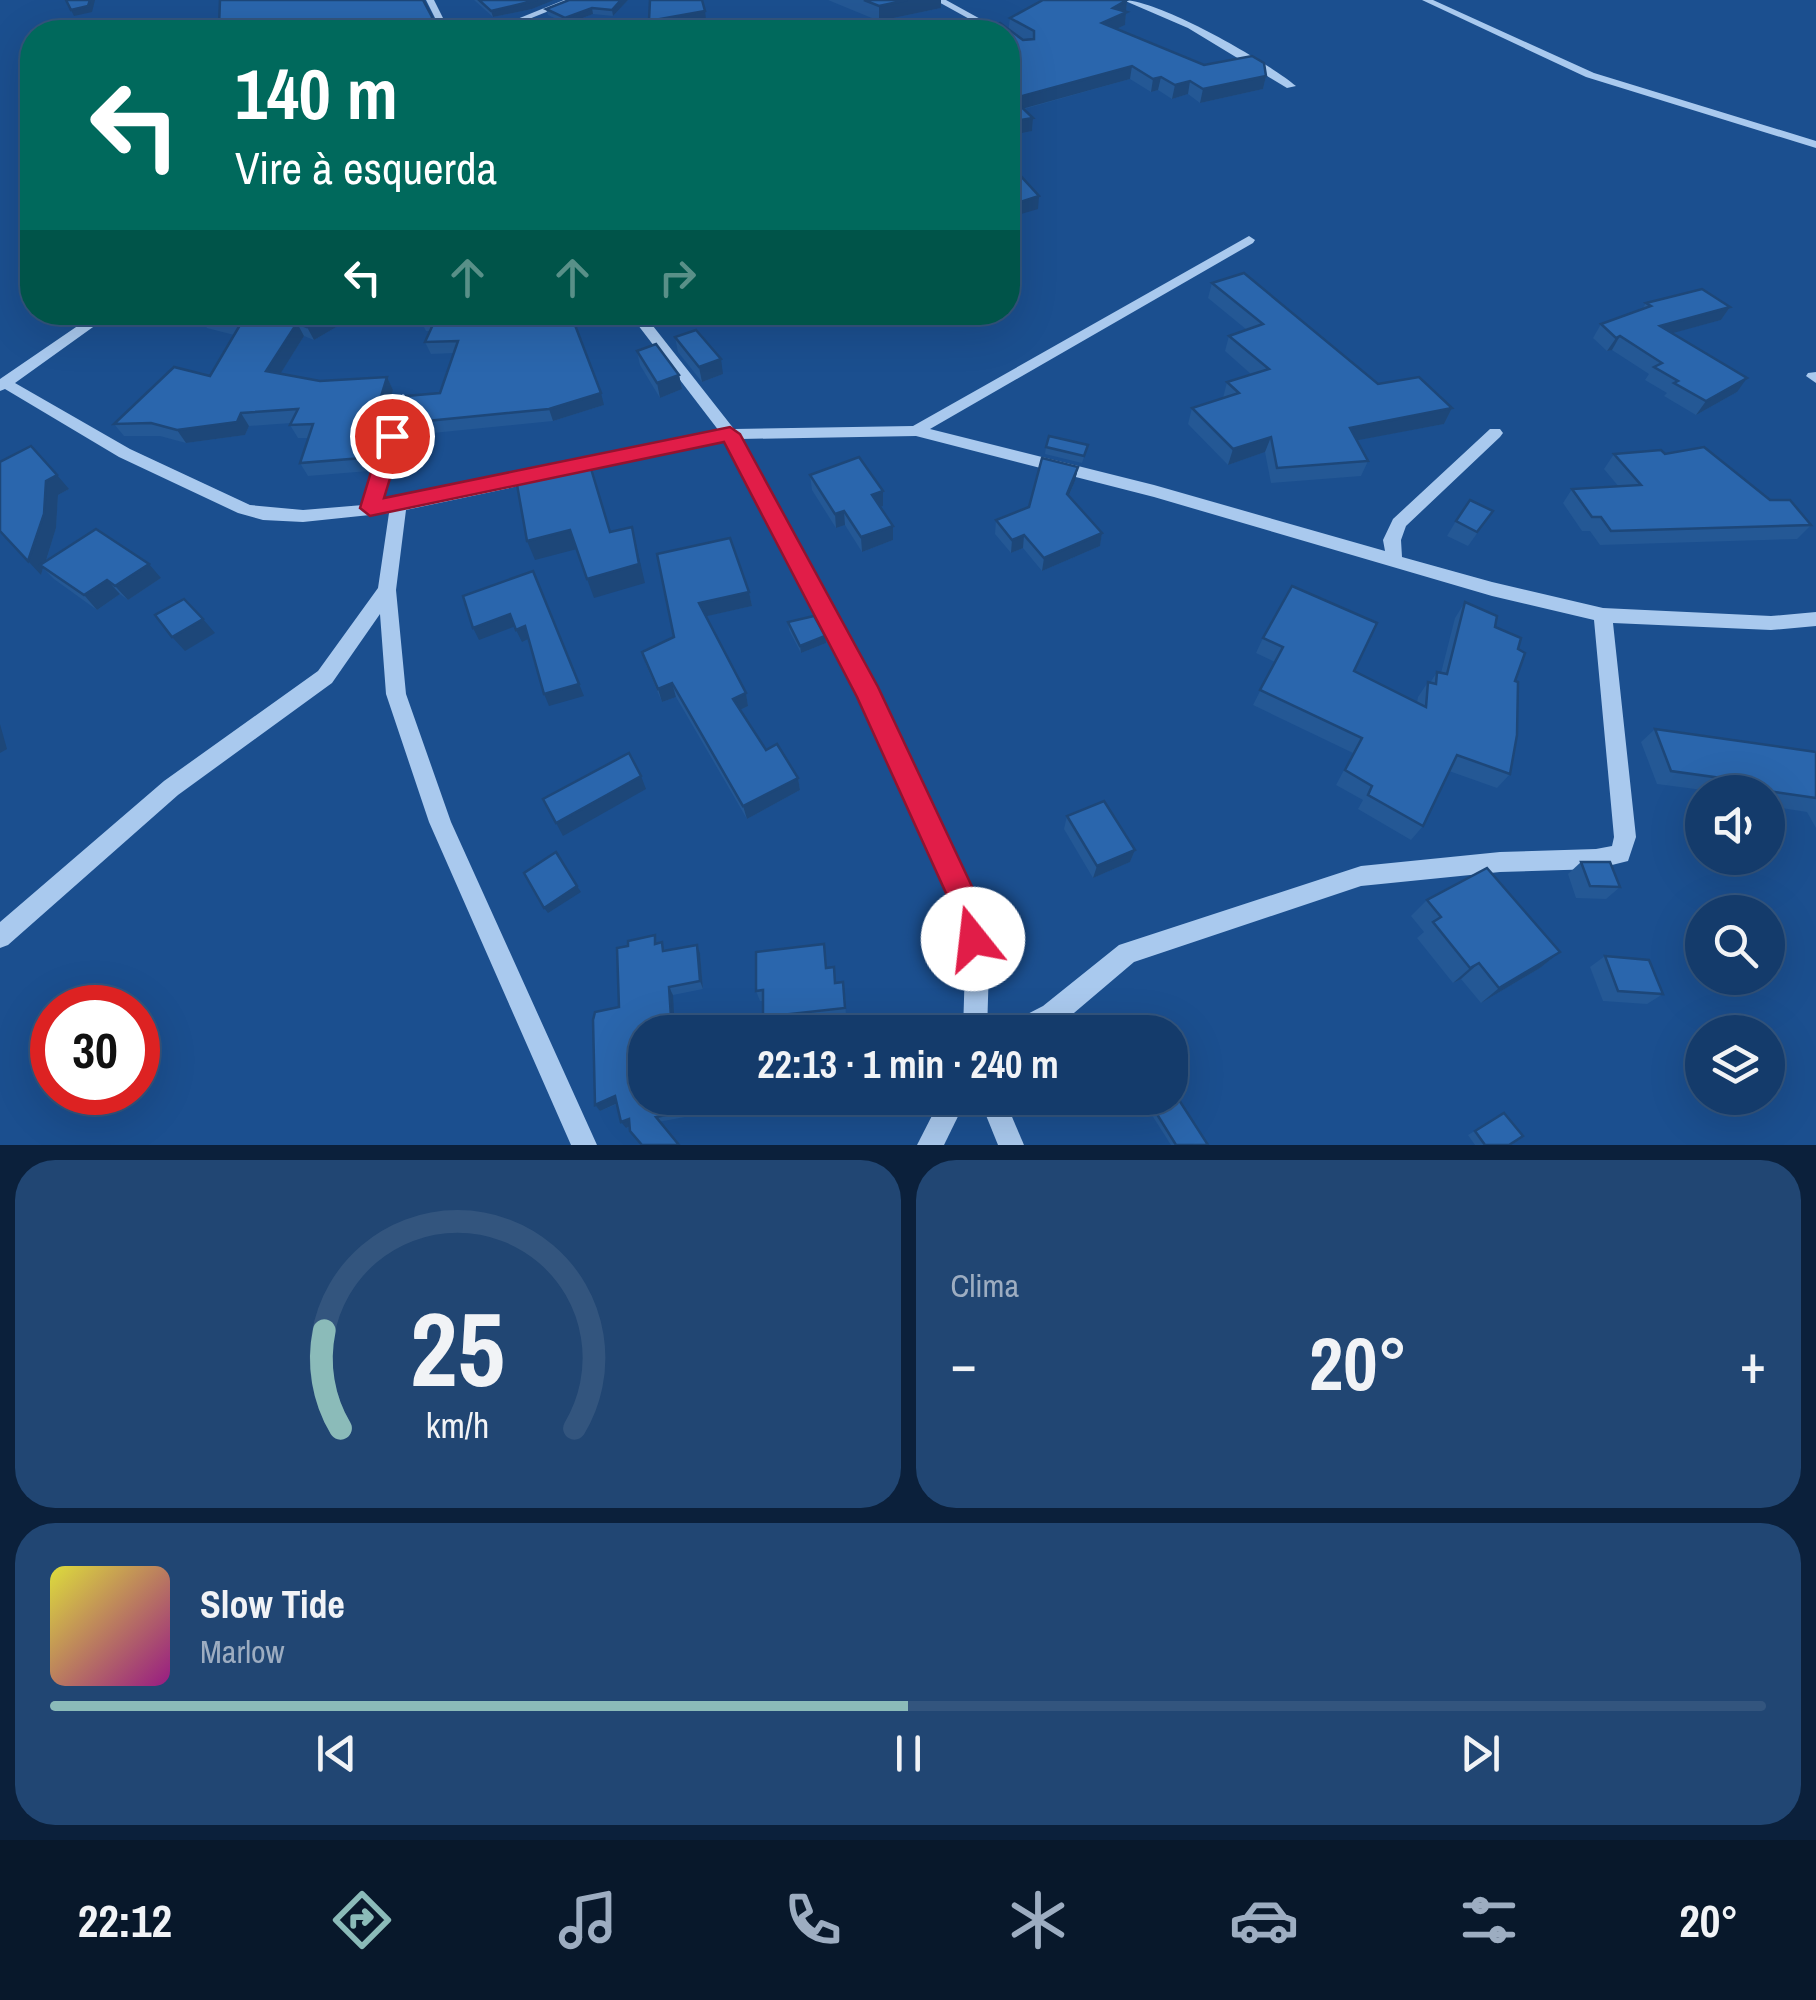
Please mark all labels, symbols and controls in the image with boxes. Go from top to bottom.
text: 140 m [235,47,398,141]
icon: left [70,60,200,190]
text: Vire à esquerda [235,137,497,198]
icon: left [335,250,390,305]
icon: ahead [440,250,495,305]
icon: ahead [545,250,600,305]
icon: right [650,250,705,305]
pin [350,394,435,479]
icon: arrive [365,409,420,464]
map controls [1685,775,1785,1115]
button: sound [1685,775,1785,875]
position arrow [921,887,1025,991]
button: search [1685,895,1785,995]
speed limit sign: 30 [30,985,160,1115]
button: layers [1685,1015,1785,1115]
text: 22:13 · 1 min · 240 m [757,1039,1059,1090]
text: Clima [951,1264,1019,1307]
text: 25 [410,1278,505,1418]
text: 20° [1309,1312,1407,1413]
text: − [951,1326,977,1400]
text: + [1740,1326,1766,1400]
text: km/h [426,1401,490,1449]
text: Slow Tide [200,1579,345,1630]
text: Marlow [200,1630,285,1673]
icon: previous [309,1726,364,1781]
icon: pause [881,1726,936,1781]
icon: next [1453,1726,1508,1781]
icon: directions [327,1885,397,1955]
icon: music [553,1885,623,1955]
icon: phone [778,1885,848,1955]
icon: climate [1003,1885,1073,1955]
icon: car [1229,1885,1299,1955]
icon: filters [1454,1885,1524,1955]
text: 22:12 [78,1890,172,1951]
text: 20° [1679,1890,1738,1951]

